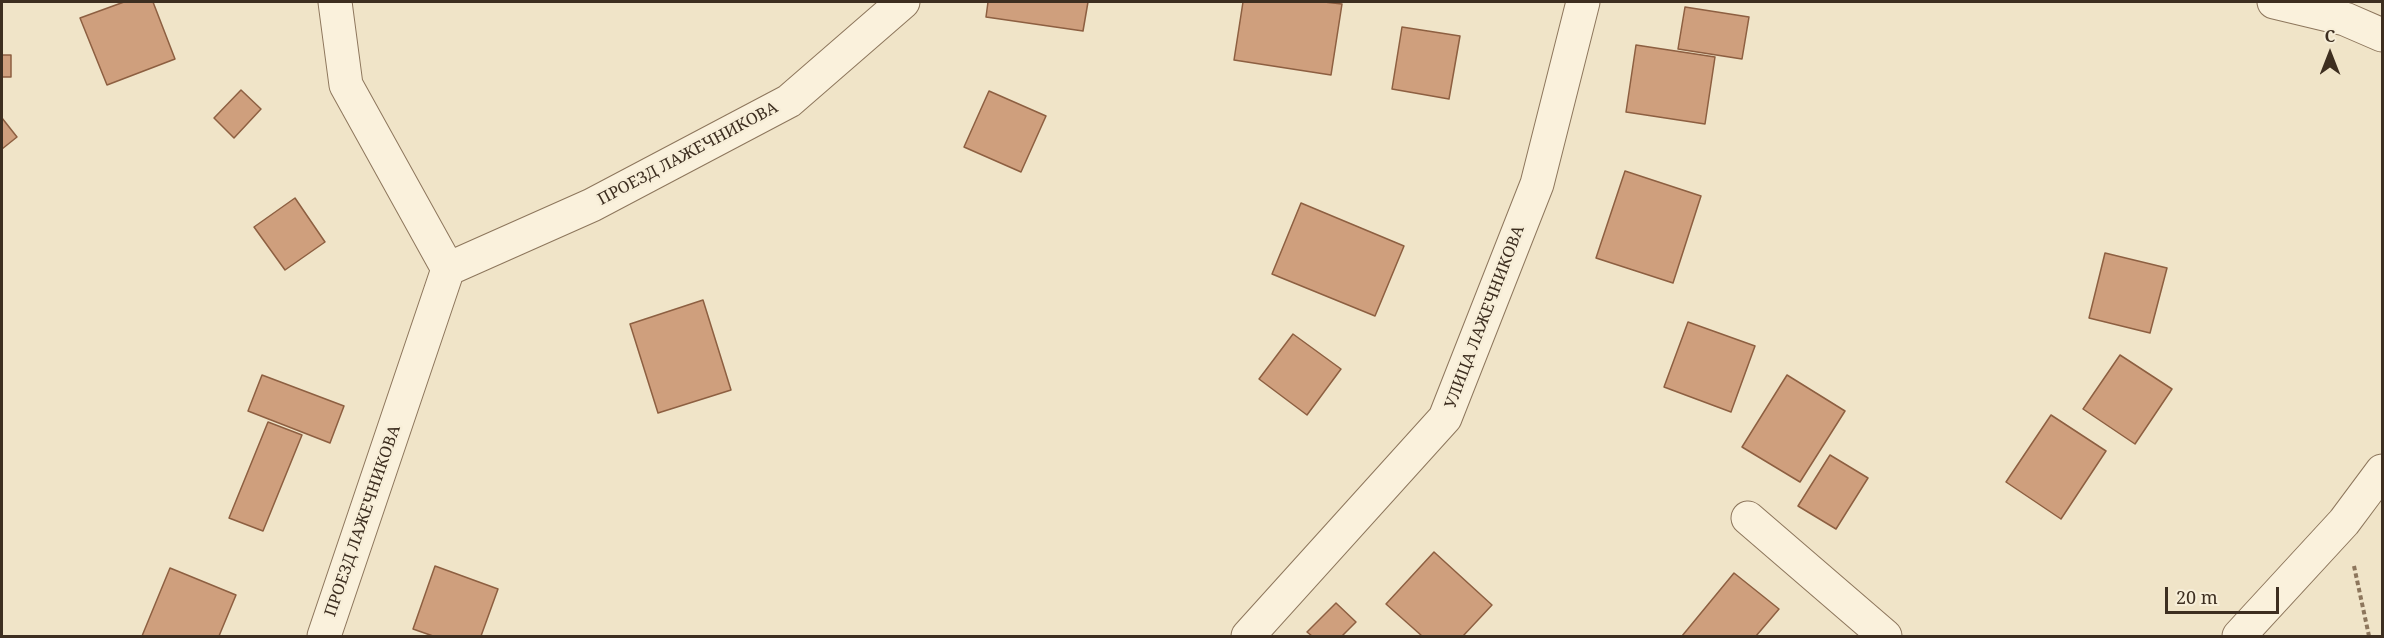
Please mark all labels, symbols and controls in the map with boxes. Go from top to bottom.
north arrow [2300,24,2360,84]
text: С [2325,25,2335,47]
street label: ПРОЕЗД ЛАЖЕЧНИКОВА [595,98,781,210]
street label: УЛИЦА ЛАЖЕЧНИКОВА [1441,223,1529,411]
street label: ПРОЕЗД ЛАЖЕЧНИКОВА [321,423,405,619]
scale bar [2168,575,2282,613]
text: 20 m [2176,585,2218,609]

